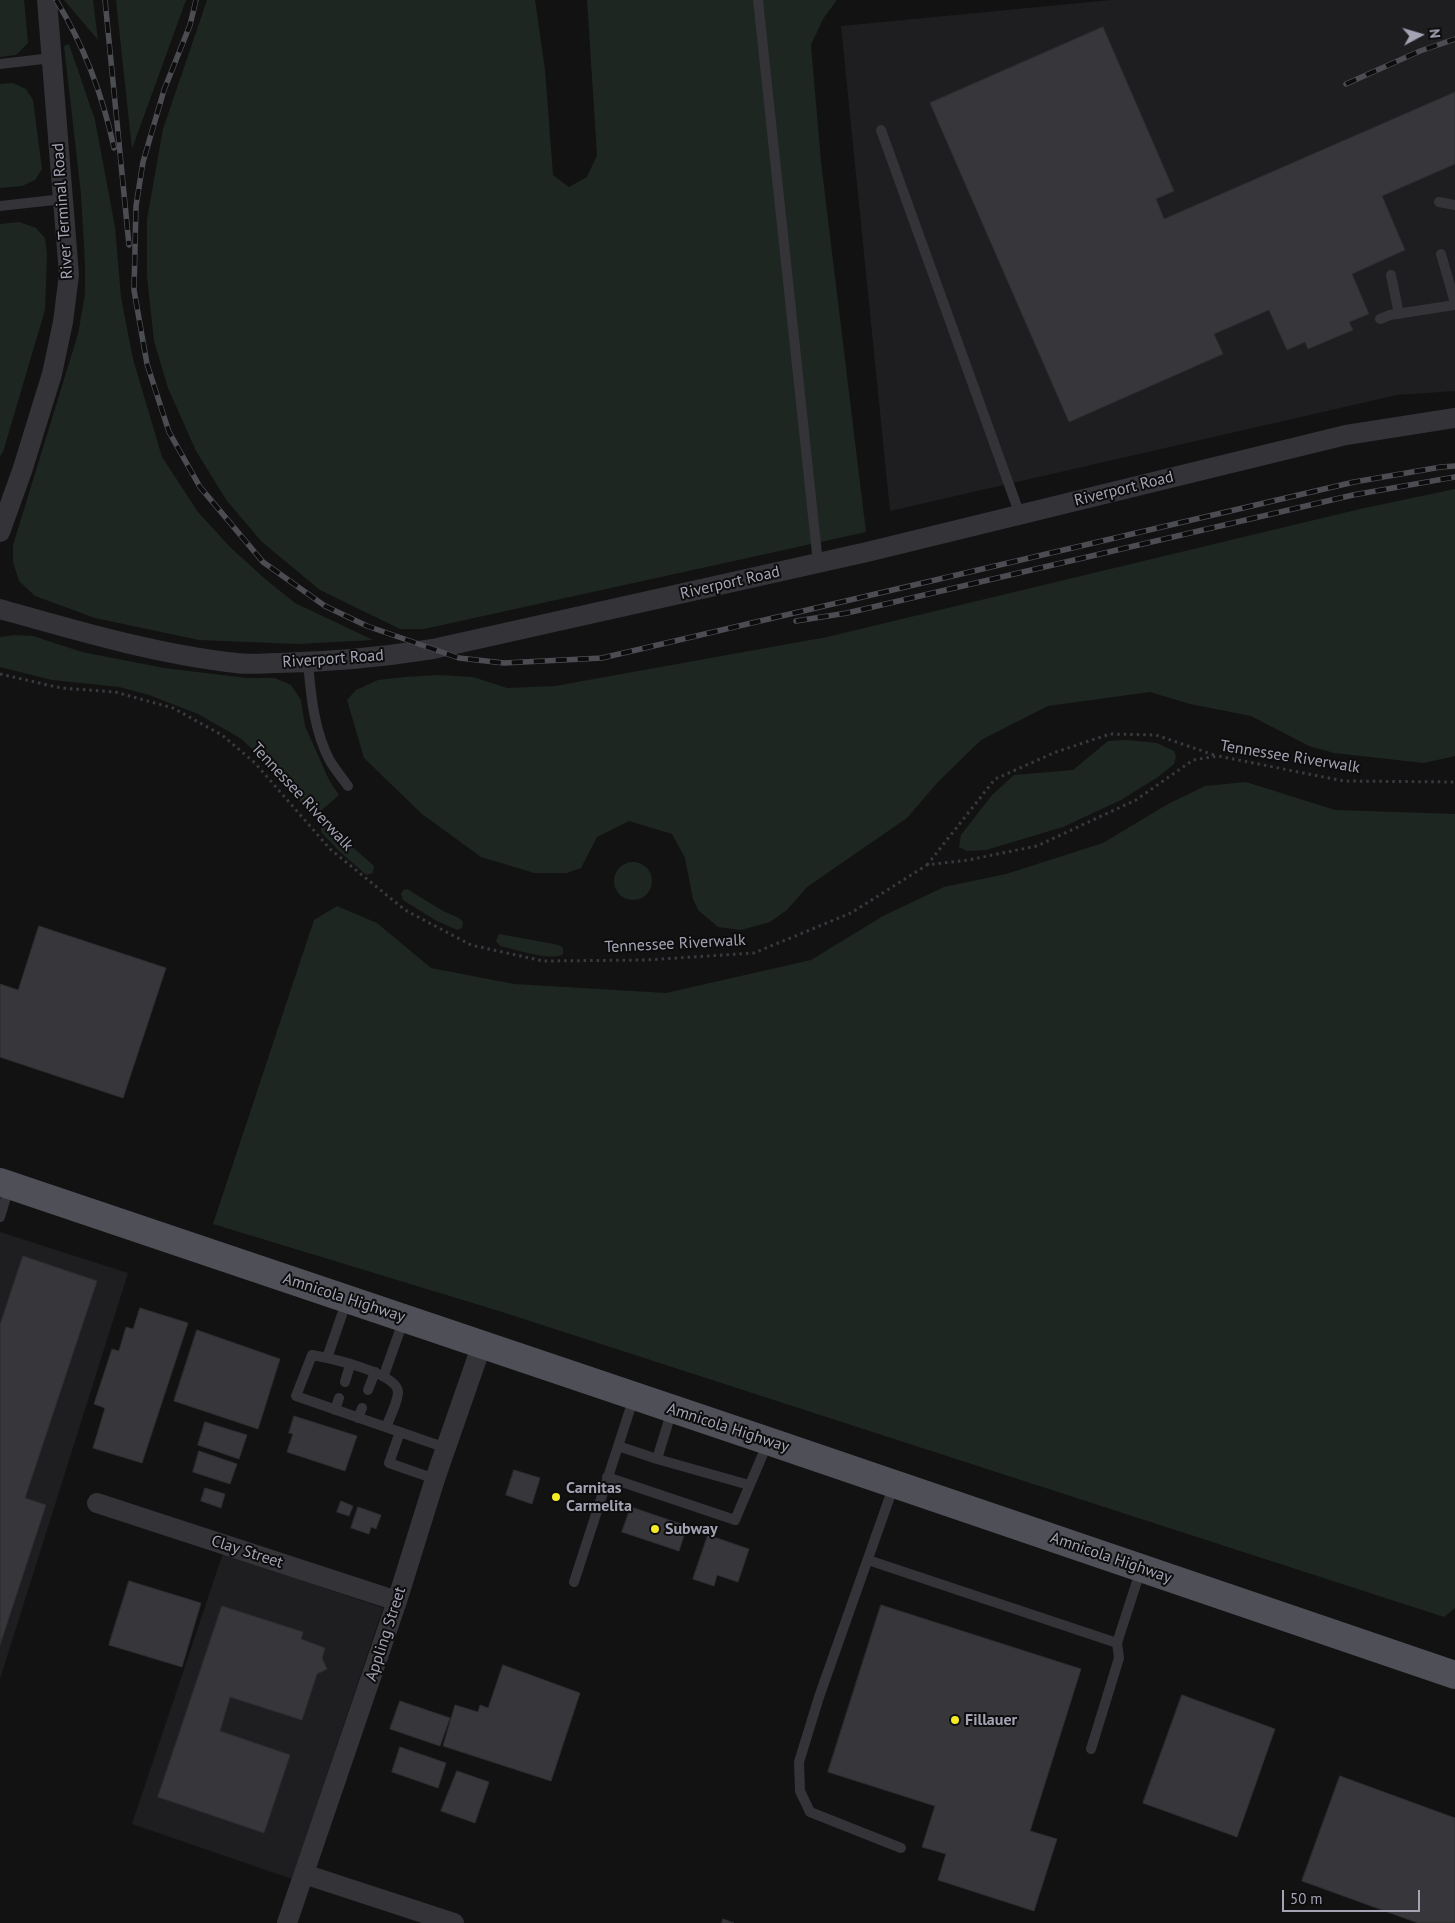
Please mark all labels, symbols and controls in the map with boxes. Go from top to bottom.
north arrow [1395,10,1445,60]
text: N [1425,28,1444,39]
street label: River Terminal Road [49,142,77,280]
street label: Riverport Road [1072,467,1176,511]
street label: Riverport Road [678,562,782,604]
street label: Riverport Road [282,646,384,672]
street label: Tennessee Riverwalk [1219,736,1361,778]
street label: Tennessee Riverwalk [247,739,357,855]
street label: Tennessee Riverwalk [604,931,746,957]
street label: Amnicola Highway [281,1269,407,1327]
street label: Amnicola Highway [665,1399,791,1457]
place label: Carnitas Carmelita [566,1478,632,1516]
marker: Carnitas Carmelita [550,1491,562,1503]
place label: Subway [665,1519,718,1539]
marker: Subway [649,1523,661,1535]
street label: Amnicola Highway [1048,1528,1174,1588]
street label: Clay Street [209,1531,285,1573]
street label: Appling Street [362,1584,410,1684]
place label: Fillauer [965,1710,1017,1730]
marker: Fillauer [949,1714,961,1726]
scale bar [1285,1880,1422,1912]
text: 50 m [1290,1889,1323,1908]

